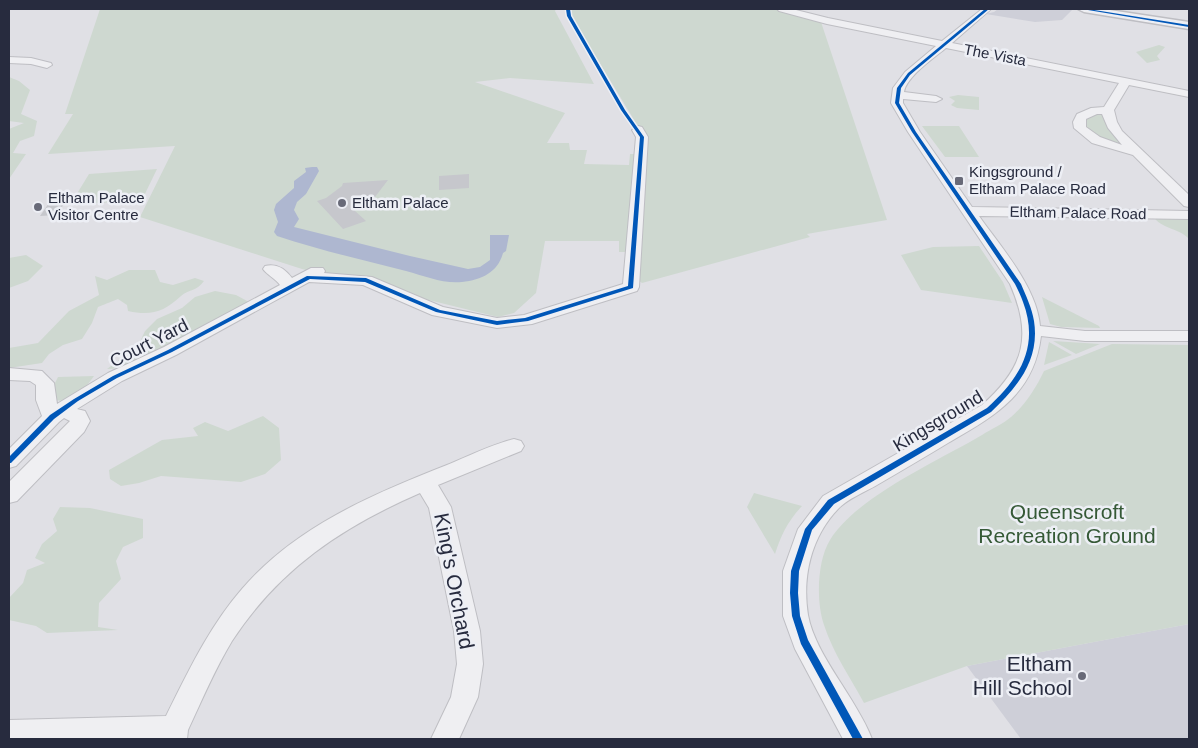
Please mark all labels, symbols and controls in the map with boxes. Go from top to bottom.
street label: The Vista [963,40,1028,69]
place label: Kingsground / Eltham Palace Road [969,163,1106,197]
marker: Kingsground / Eltham Palace Road [953,175,965,187]
place label: Eltham Palace Visitor Centre [48,189,145,223]
place label: Eltham Palace [352,194,449,211]
marker: Eltham Palace [336,197,348,209]
marker: Eltham Palace Visitor Centre [32,201,44,213]
street label: Eltham Palace Road [1009,203,1147,222]
street label: Court Yard [106,315,192,371]
street label: Kingsground [890,386,986,456]
park label: Queenscroft Recreation Ground [978,500,1156,547]
street label: King's Orchard [430,511,479,651]
place label: Eltham Hill School [973,652,1072,699]
marker: Eltham Hill School [1076,670,1088,682]

